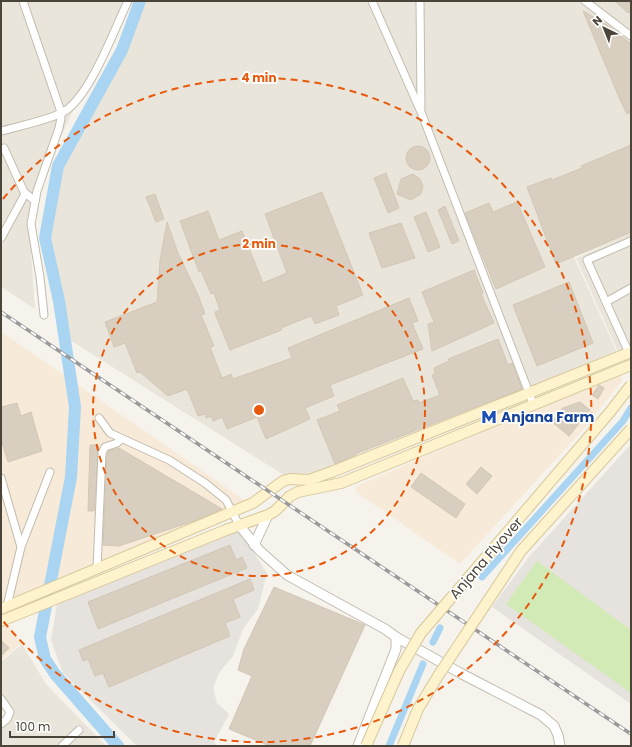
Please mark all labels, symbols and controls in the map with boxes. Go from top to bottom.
north arrow [584,8,624,48]
text: N [589,12,606,29]
text: 4 min [241,69,277,86]
text: 2 min [242,235,276,252]
centre of rings [252,403,266,417]
place label: Anjana Farm [501,407,594,427]
metro station icon: Anjana Farm [480,408,498,426]
street label: Anjana Flyover [445,513,527,603]
scale bar [10,713,114,739]
text: 100 m [16,718,50,735]

